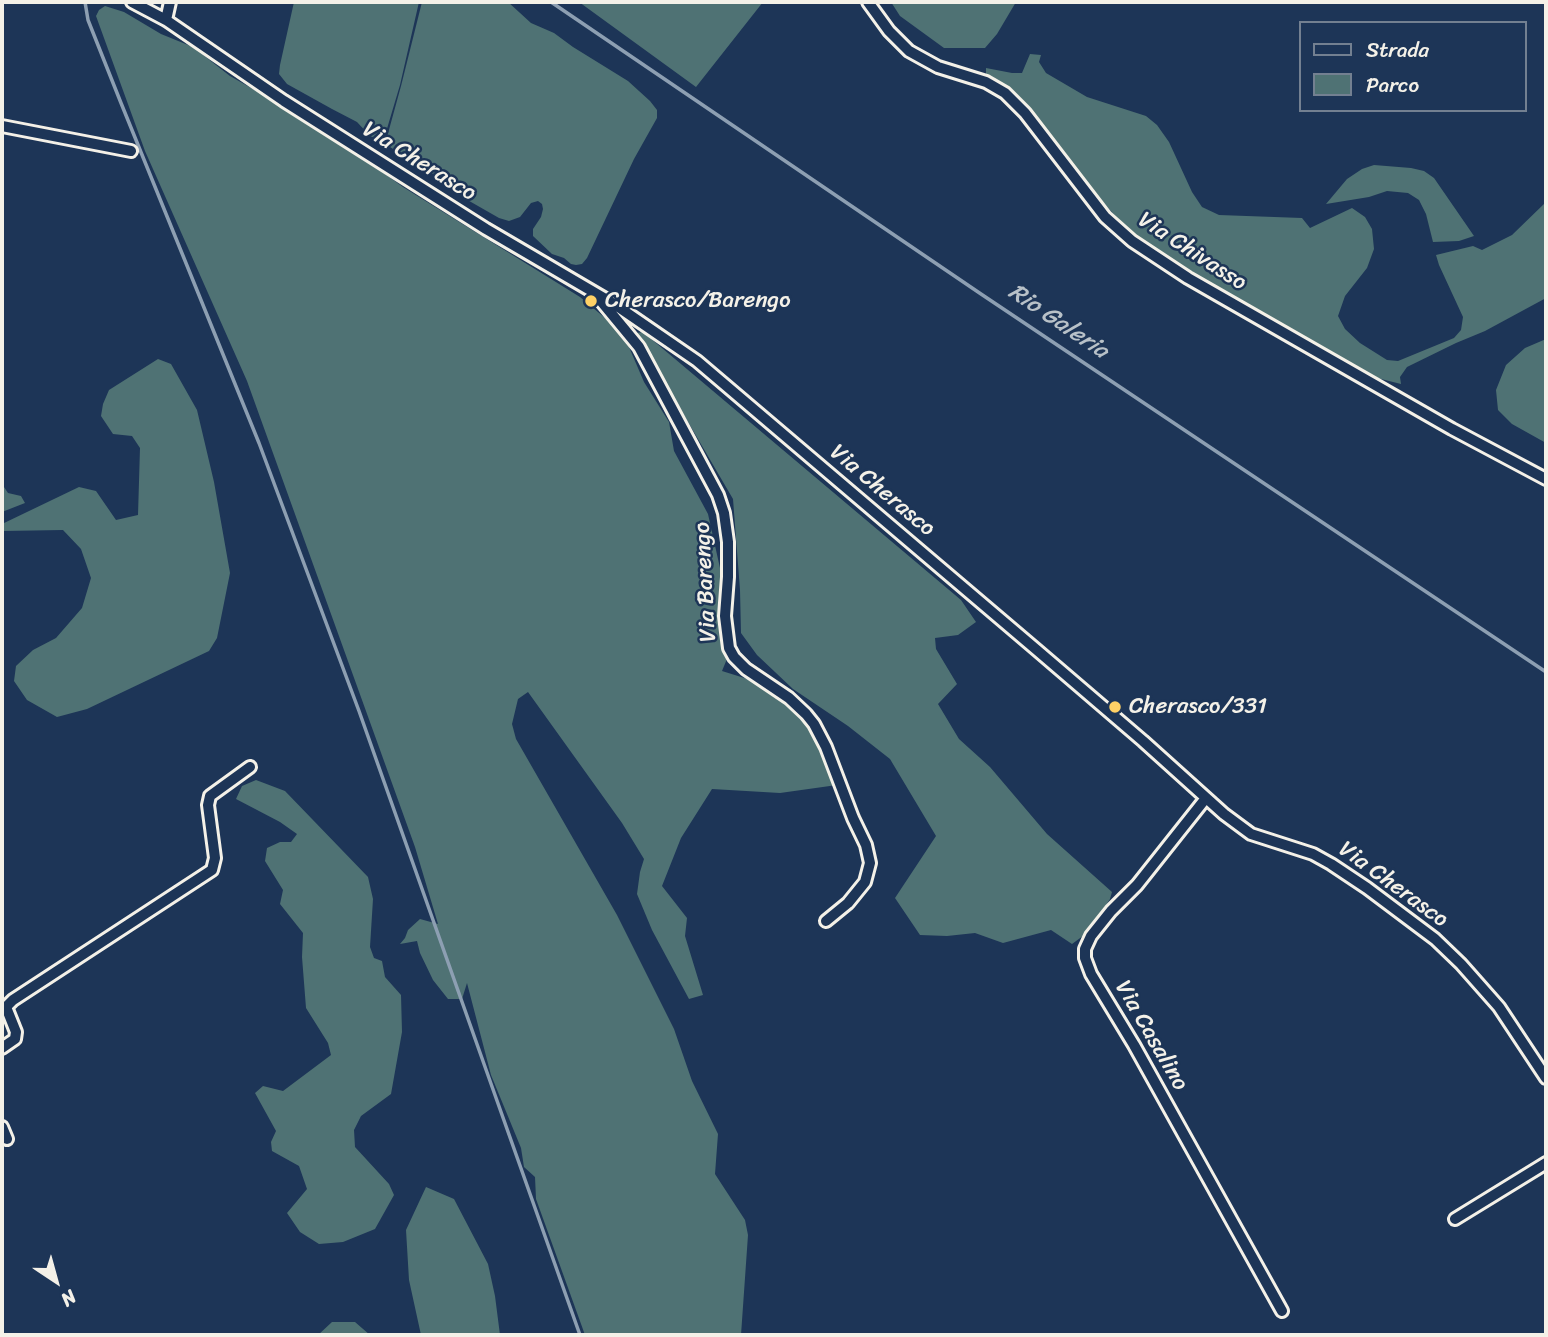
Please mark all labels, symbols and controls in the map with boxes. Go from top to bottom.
legend [1300,21,1527,112]
text: Strada [1366,31,1429,69]
text: Parco [1366,66,1419,104]
street label: Via Cherasco [357,116,481,208]
street label: Via Chivasso [1133,207,1251,297]
water label: Rio Galeria [1003,278,1113,366]
place label: Cherasco/Barengo [605,287,791,315]
marker: Cherasco/Barengo [583,293,599,309]
street label: Via Cherasco [824,439,940,543]
street label: Via Barengo [689,521,723,643]
place label: Cherasco/331 [1129,693,1267,721]
marker: Cherasco/331 [1107,699,1123,715]
street label: Via Cherasco [1333,836,1453,934]
street label: Via Casalino [1108,976,1194,1096]
north arrow [21,1246,91,1316]
text: N [54,1281,84,1316]

